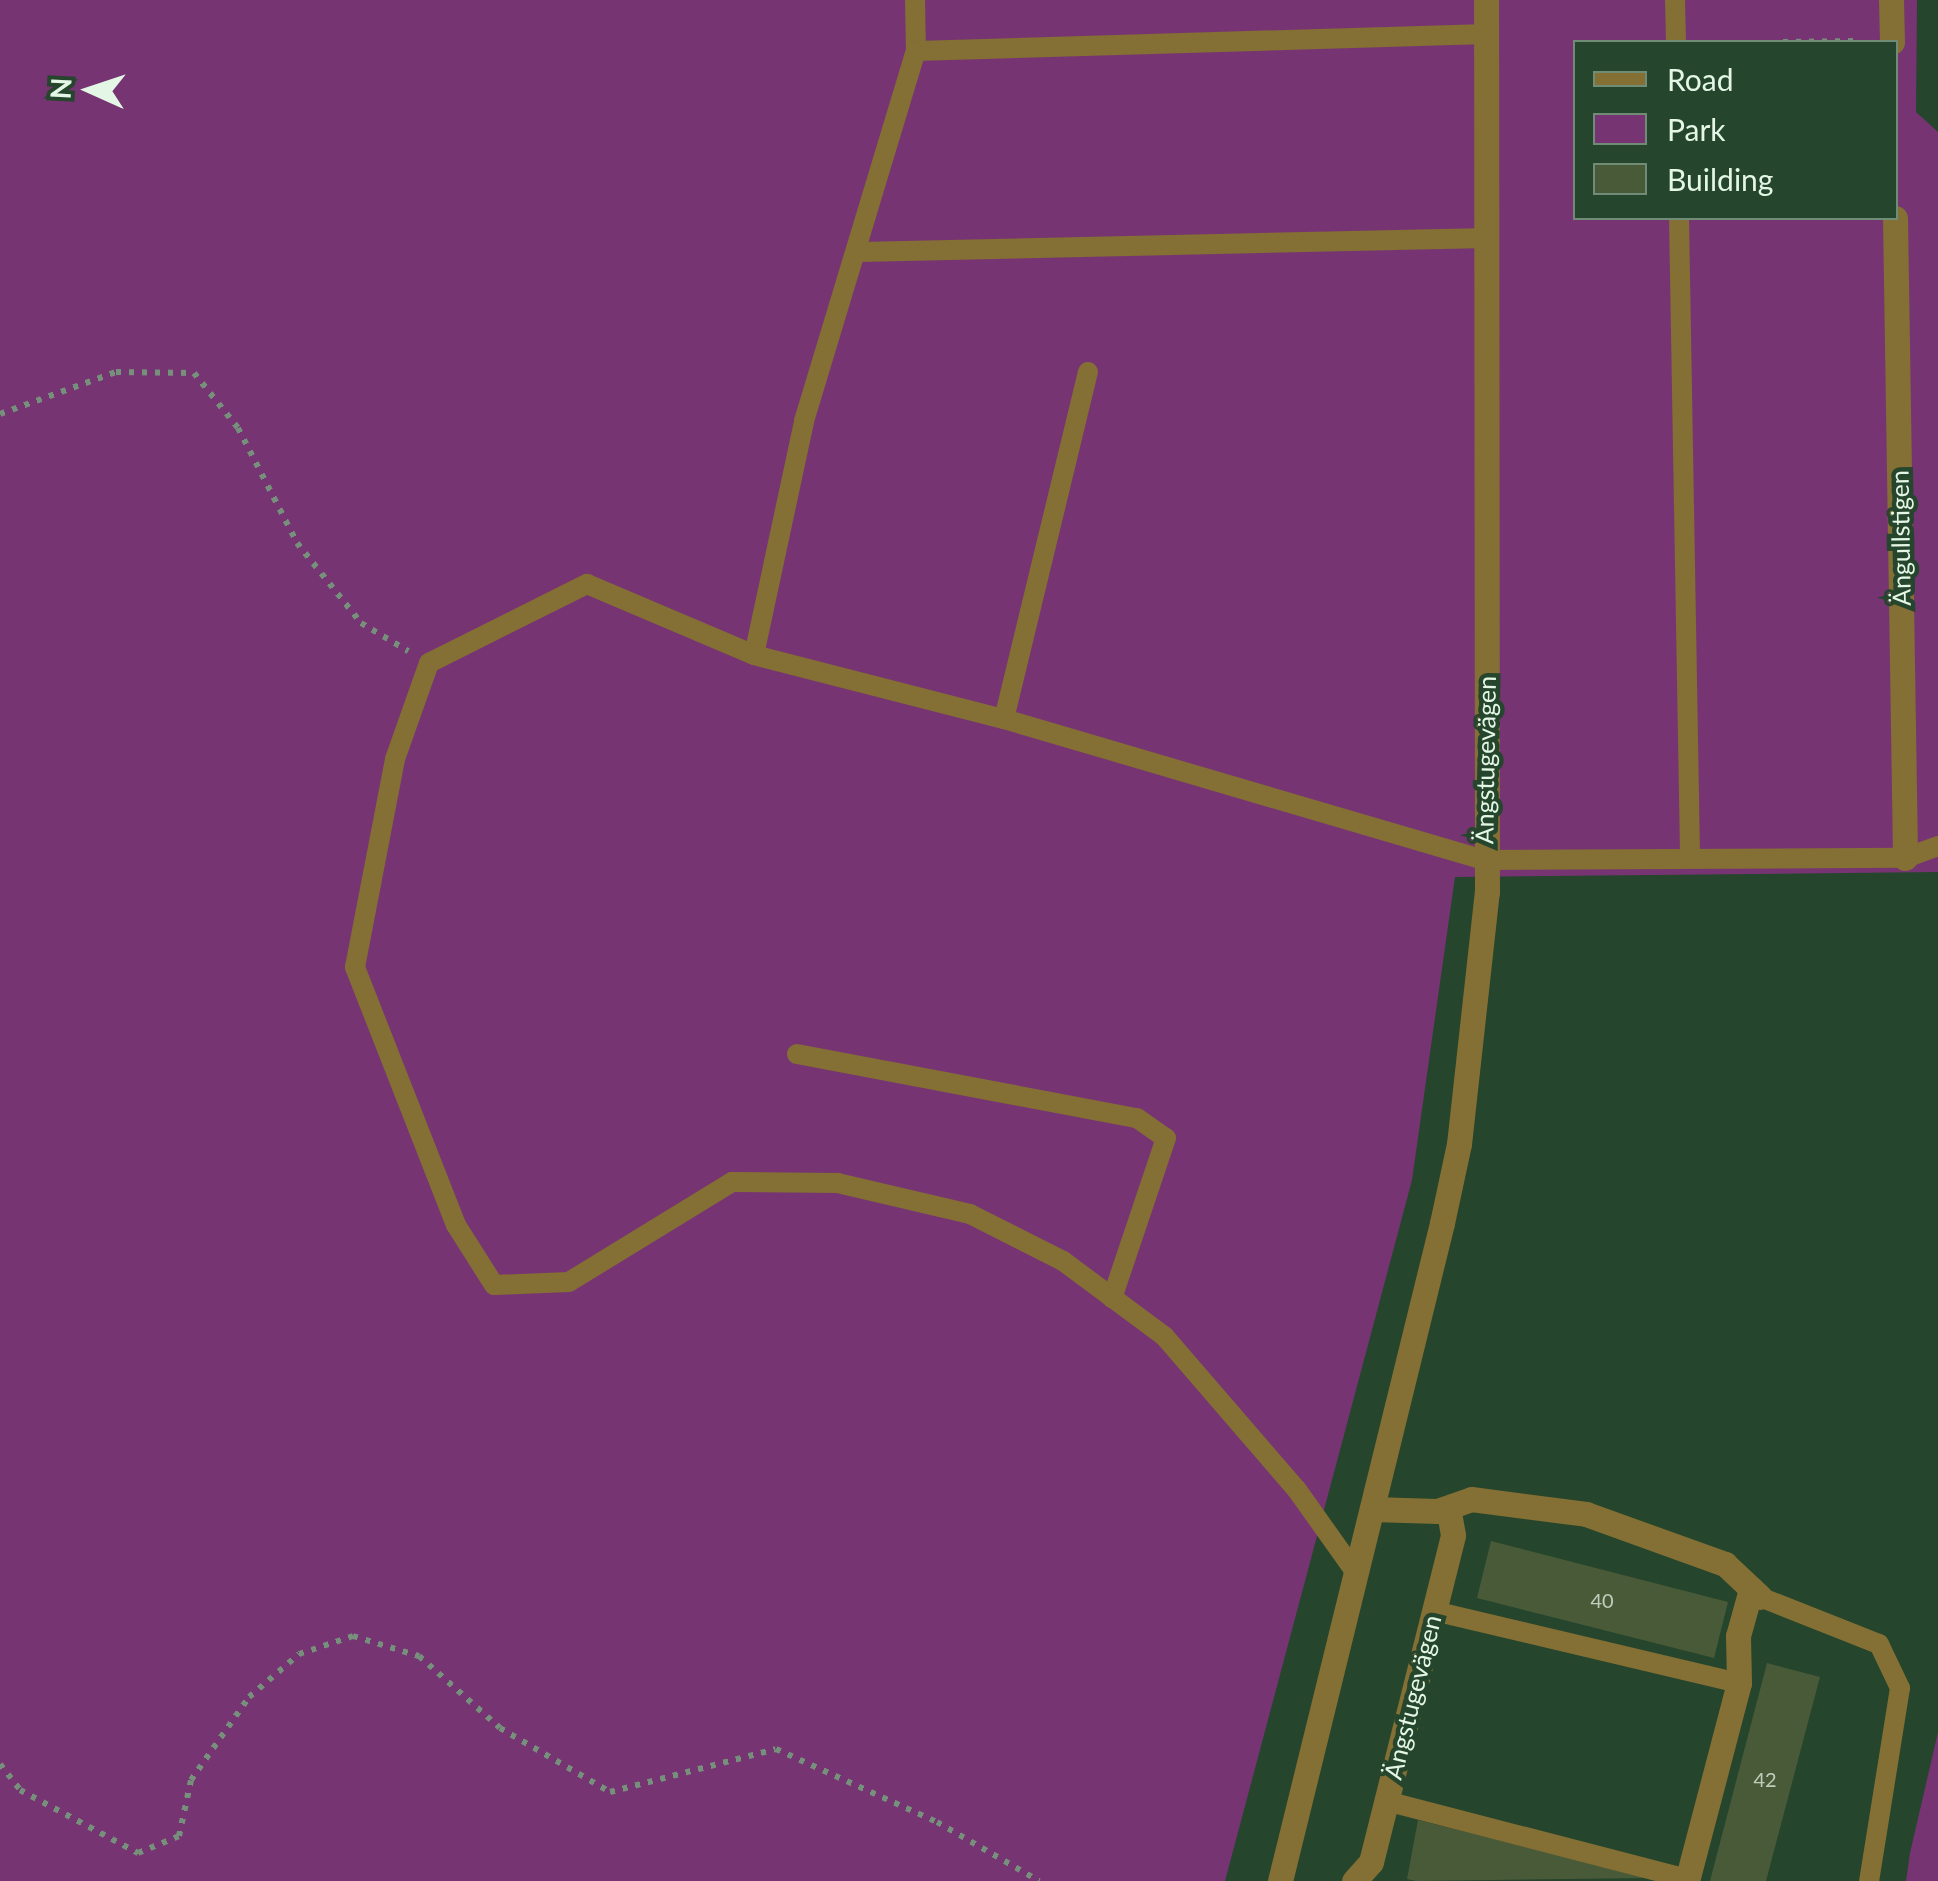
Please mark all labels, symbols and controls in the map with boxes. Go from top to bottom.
north arrow [40,40,140,140]
legend [1573,40,1898,220]
text: Road [1667,61,1734,97]
text: N [42,77,78,100]
text: Park [1667,111,1726,147]
text: Building [1667,161,1773,197]
street label: Ängullstigen [1884,470,1916,606]
street label: Ängstugevägen [1469,676,1501,844]
house number: 40 [1590,1588,1614,1612]
street label: Ängstugevägen [1377,1612,1447,1782]
house number: 42 [1753,1767,1777,1791]

